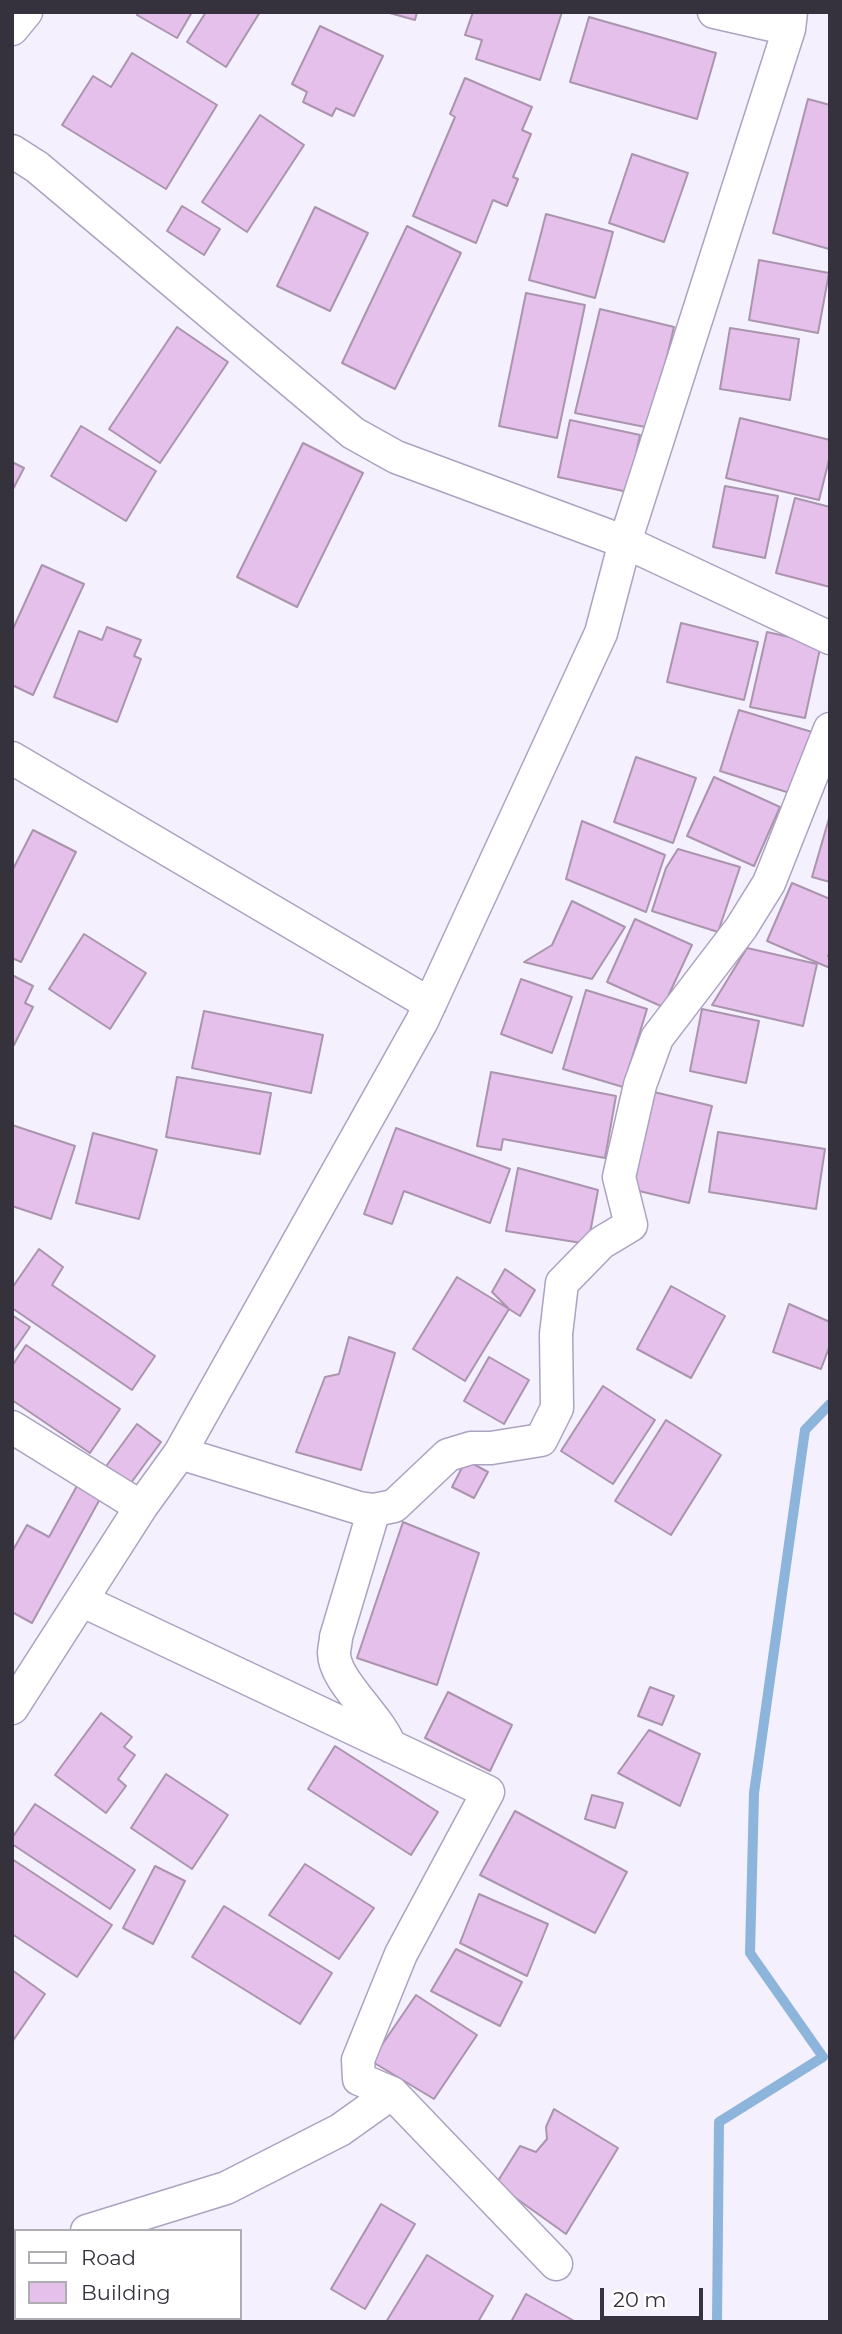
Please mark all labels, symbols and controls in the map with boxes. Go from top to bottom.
legend [14,2229,242,2320]
text: Road [81,2245,136,2270]
scale bar [604,2274,707,2318]
text: Building [81,2280,171,2305]
text: 20 m [613,2287,667,2312]

